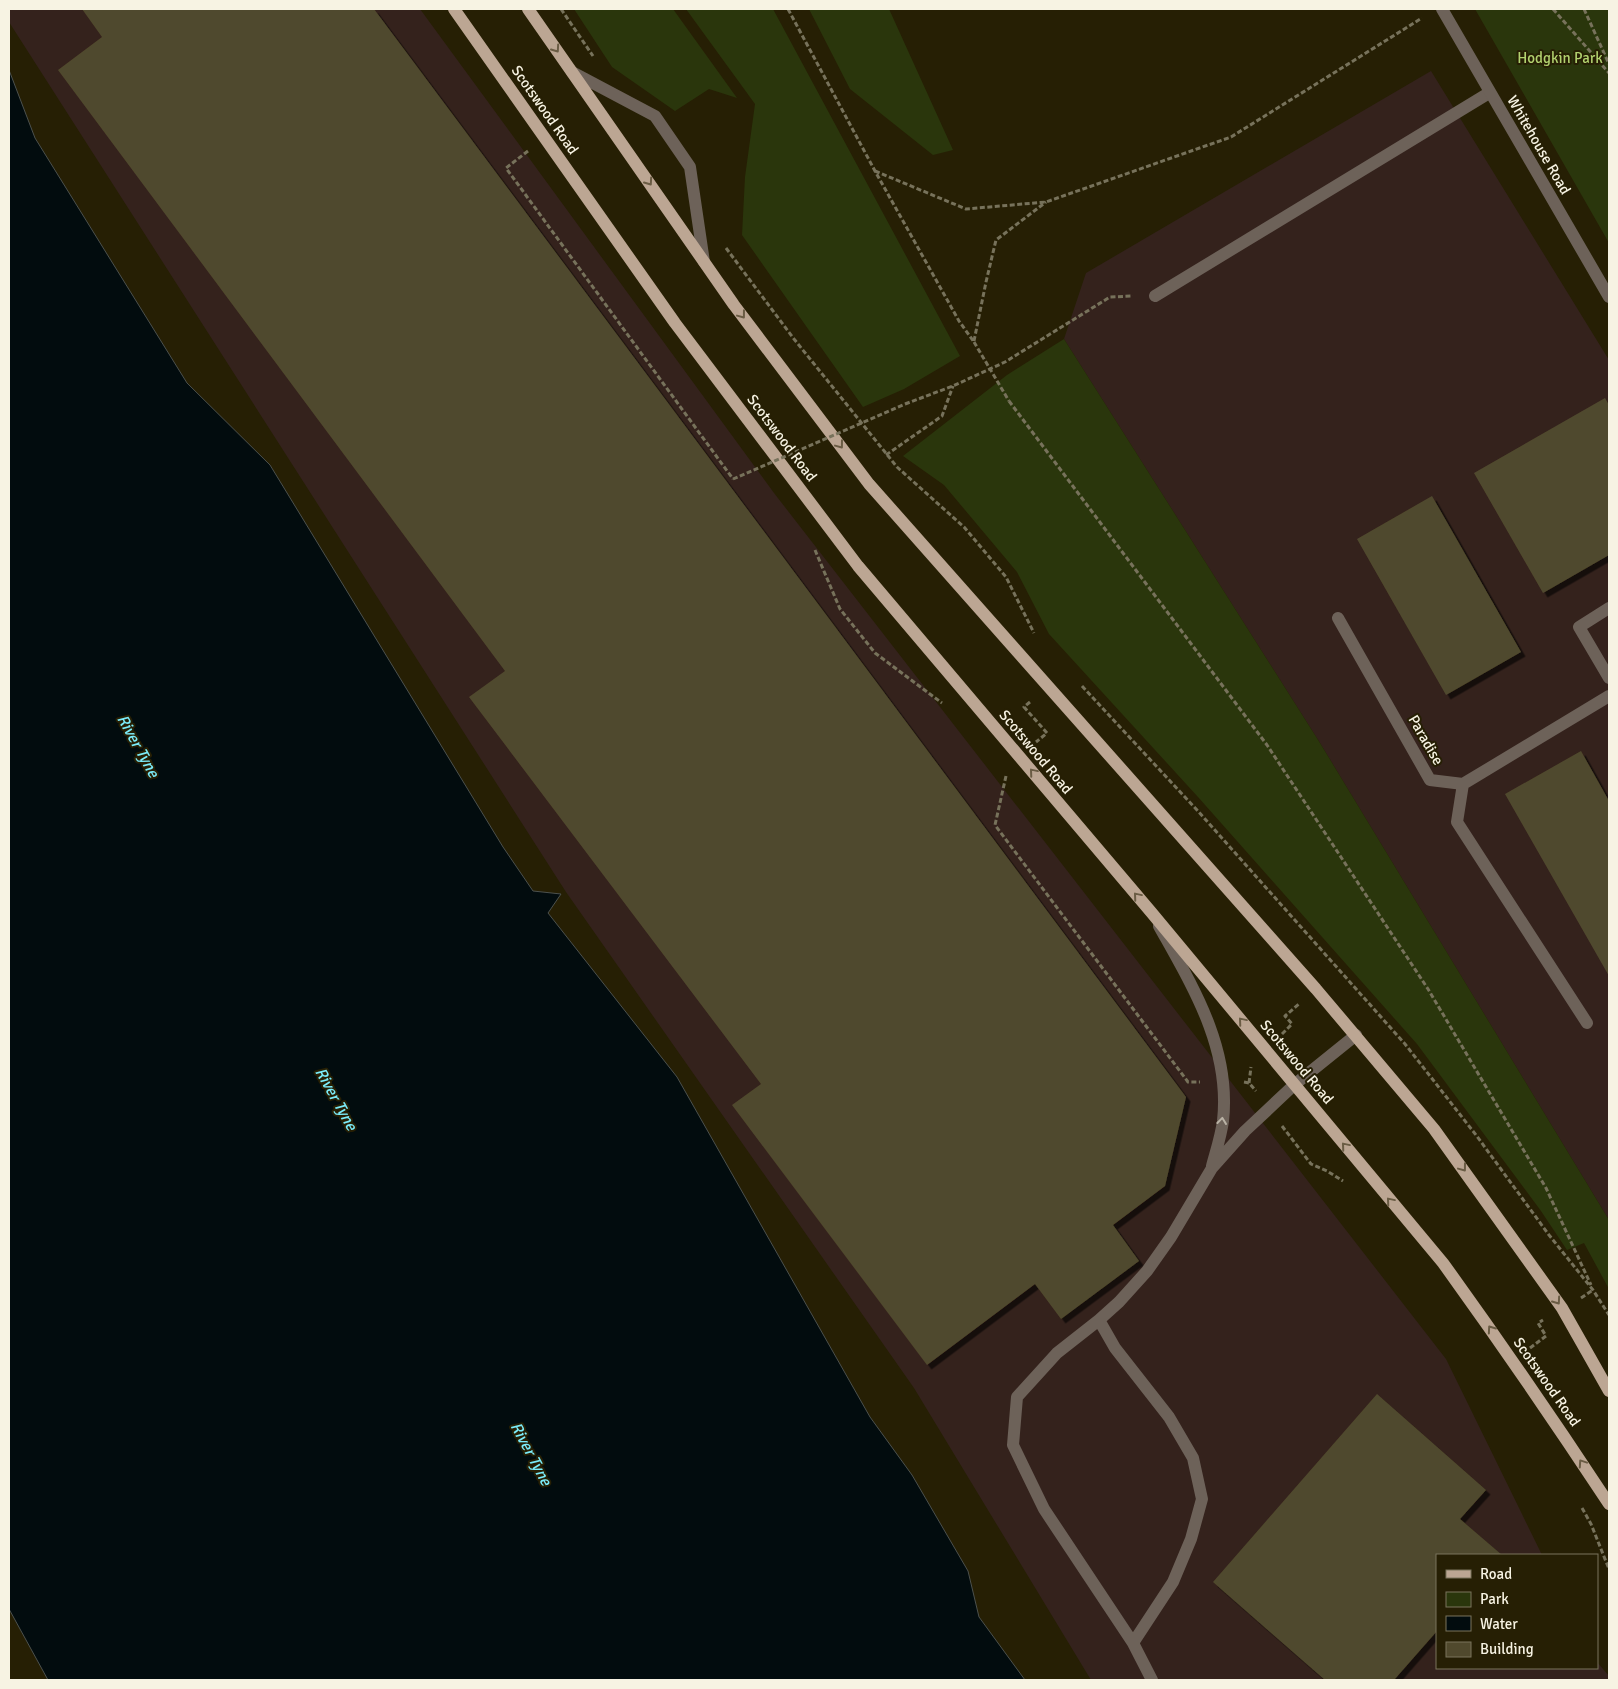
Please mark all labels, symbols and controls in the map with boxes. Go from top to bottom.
one-way arrow [550,43,559,53]
park label: Hodgkin Park [1517,49,1603,67]
street label: Scotswood Road [508,62,582,158]
street label: Whitehouse Road [1503,92,1575,198]
one-way arrow [643,176,652,186]
one-way arrow [736,309,745,319]
street label: Scotswood Road [743,391,821,485]
one-way arrow [834,439,842,448]
street label: Scotswood Road [996,706,1076,798]
water label: River Tyne [112,711,164,782]
street label: Paradise [1405,712,1447,768]
one-way arrow [1030,769,1038,778]
one-way arrow [1134,893,1143,902]
street label: Scotswood Road [1257,1016,1337,1108]
one-way arrow [1239,1018,1247,1027]
water label: River Tyne [310,1064,362,1135]
one-way arrow [1216,1116,1227,1124]
one-way arrow [1342,1143,1351,1152]
one-way arrow [1457,1162,1465,1171]
one-way arrow [1388,1198,1396,1207]
one-way arrow [1551,1295,1560,1305]
one-way arrow [1488,1325,1497,1335]
street label: Scotswood Road [1510,1334,1584,1430]
water label: River Tyne [506,1419,557,1490]
one-way arrow [1579,1459,1588,1469]
legend [1436,1554,1598,1669]
text: Road [1480,1565,1512,1583]
text: Park [1480,1590,1509,1608]
text: Water [1480,1615,1518,1633]
text: Building [1480,1640,1534,1658]

